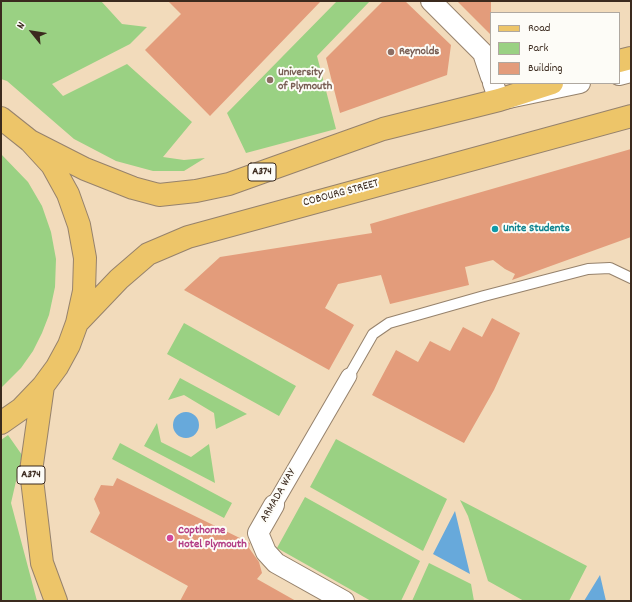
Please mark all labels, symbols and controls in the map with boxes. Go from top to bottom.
north arrow [12,12,52,52]
legend [490,12,620,84]
text: N [13,20,30,32]
text: Road [528,20,550,37]
text: Park [528,40,548,57]
place label: Reynolds [399,45,439,59]
marker: Reynolds [386,47,396,57]
text: Building [528,60,563,77]
place label: University of Plymouth [278,66,332,94]
marker: University of Plymouth [265,75,275,85]
road number: A374 [248,163,276,181]
street label: COBOURG STREET [302,177,380,211]
place label: Unite Students [503,222,570,236]
marker: Unite Students [490,224,500,234]
road number: A374 [17,466,45,484]
street label: ARMADA WAY [258,467,300,525]
place label: Copthorne Hotel Plymouth [178,524,247,552]
marker: Copthorne Hotel Plymouth [165,533,175,543]

